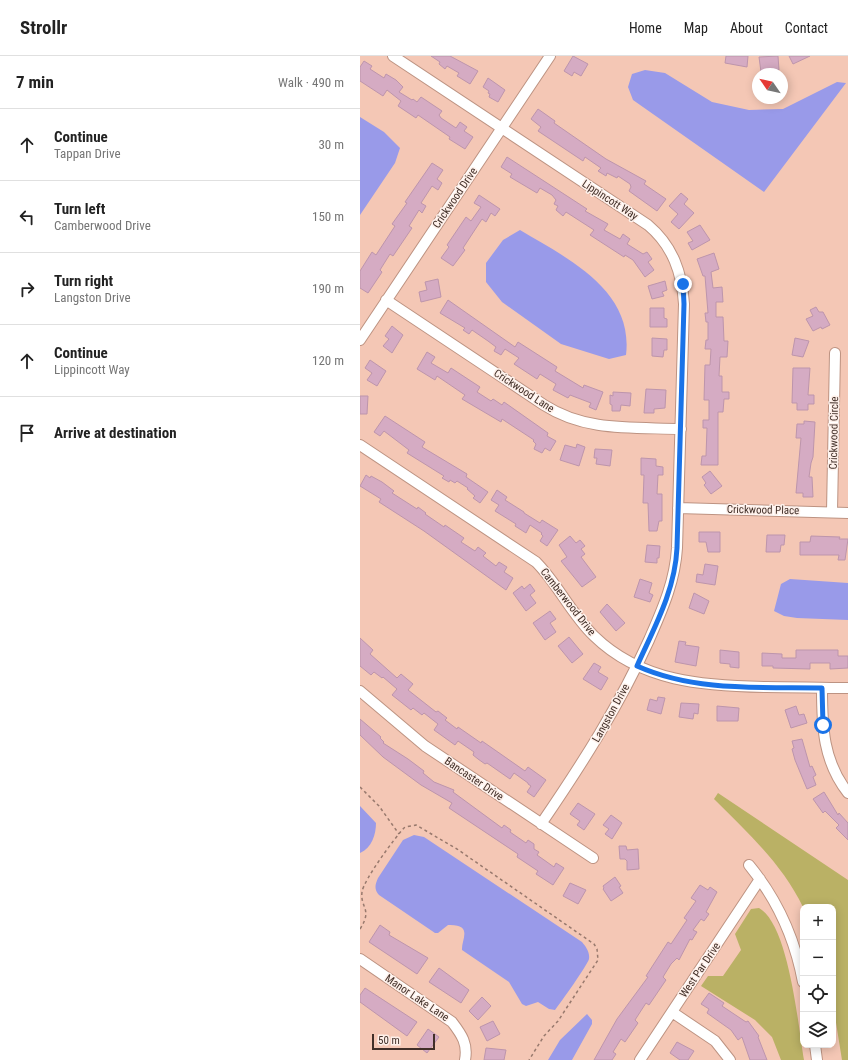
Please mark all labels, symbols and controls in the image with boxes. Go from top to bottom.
text: Strollr [20,16,67,39]
text: Home [629,20,662,36]
text: Map [684,20,708,36]
text: About [730,20,763,36]
text: Contact [785,20,828,36]
north arrow [752,68,788,104]
text: 7 min [16,72,54,92]
text: Walk · 490 m [278,75,344,90]
text: Continue [54,128,108,146]
icon: ahead [16,134,38,156]
text: 30 m [318,137,344,152]
text: Tappan Drive [54,146,121,161]
street label: Crickwood Drive [430,165,480,231]
street label: Lippincott Way [580,177,641,223]
text: Turn left [54,200,105,218]
icon: left [16,206,38,228]
text: 150 m [312,209,344,224]
text: Camberwood Drive [54,218,151,233]
text: Turn right [54,272,113,290]
route end [674,275,692,293]
icon: right [16,278,38,300]
text: 190 m [312,281,344,296]
text: Langston Drive [54,290,131,305]
text: Continue [54,344,108,362]
icon: ahead [16,350,38,372]
text: 120 m [312,353,344,368]
text: Lippincott Way [54,362,130,377]
street label: Crickwood Lane [491,367,557,415]
street label: Crickwood Circle [827,396,841,470]
icon: arrive [16,422,38,444]
text: Arrive at destination [54,424,177,442]
street label: Crickwood Place [727,503,799,517]
street label: Camberwood Drive [538,566,598,638]
street label: Langston Drive [590,682,632,744]
route start [814,716,832,734]
street label: Bancaster Drive [442,755,506,803]
map controls [800,904,836,1048]
button: + [800,904,836,940]
street label: West Par Drive [677,940,723,1000]
button: − [800,940,836,976]
street label: Manor Lake Lane [383,972,451,1024]
button: locate [800,976,836,1012]
button: layers [800,1012,836,1048]
scale bar [372,1032,435,1051]
text: 50 m [378,1034,400,1047]

